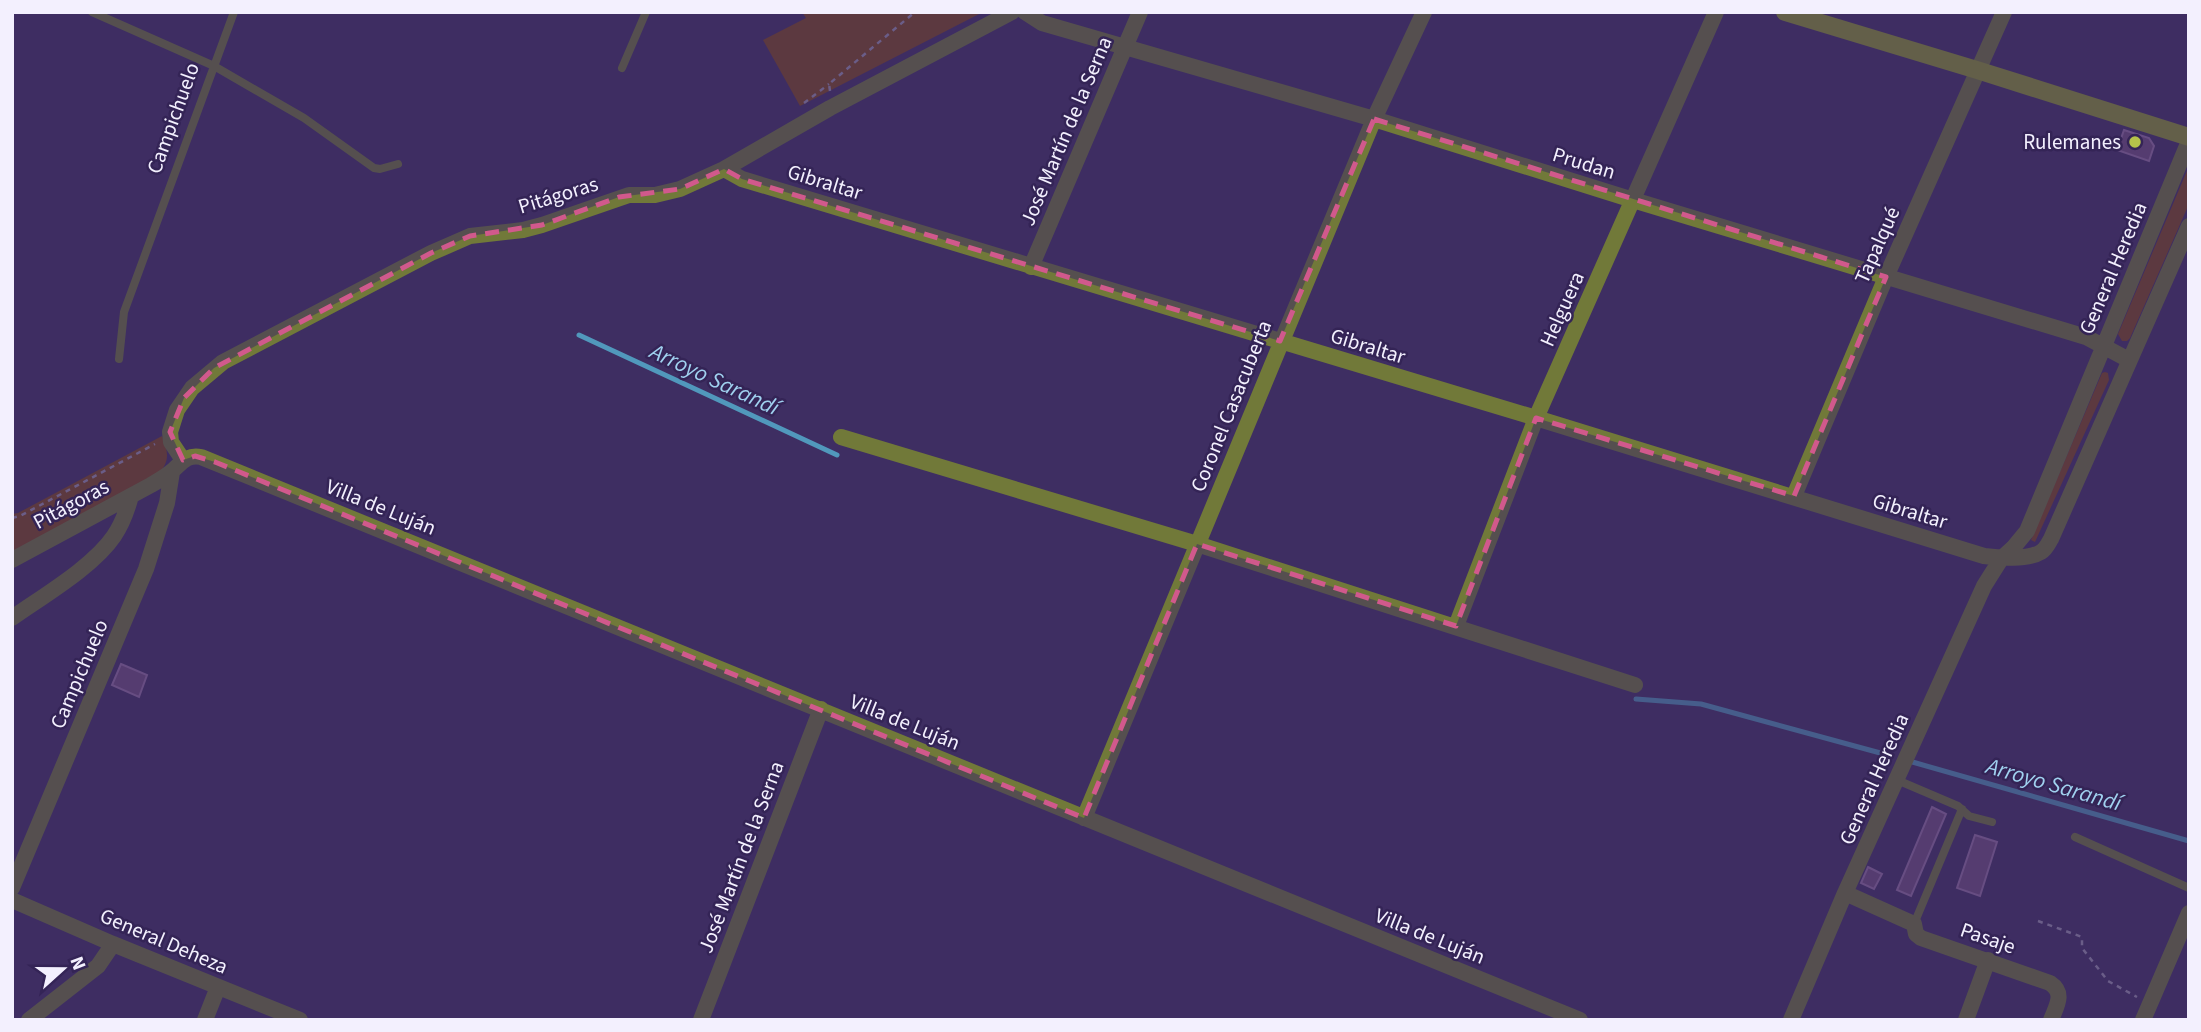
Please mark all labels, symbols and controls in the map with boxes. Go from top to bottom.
street label: José Martín de la Serna [1012,32,1120,230]
street label: Campichuelo [139,58,207,178]
place label: Rulemanes [2023,127,2121,157]
marker: Rulemanes [2127,134,2143,150]
street label: Prudan [1549,139,1619,187]
street label: Gibraltar [784,156,867,208]
street label: Pitágoras [514,169,602,221]
street label: General Heredia [2072,197,2154,339]
street label: Tapalqué [1847,202,1907,288]
street label: Helguera [1532,267,1592,351]
street label: Coronel Casacuberta [1183,316,1279,496]
street label: Gibraltar [1327,320,1410,372]
water label: Arroyo Sarandí [643,334,788,425]
street label: Pitágoras [28,471,114,537]
street label: Villa de Luján [321,471,441,543]
street label: Gibraltar [1869,485,1952,537]
street label: Campichuelo [42,615,116,733]
street label: Villa de Luján [845,686,965,758]
street label: General Heredia [1832,708,1916,850]
water label: Arroyo Sarandí [1980,749,2129,821]
street label: José Martín de la Serna [691,757,791,957]
street label: Villa de Luján [1370,900,1490,972]
street label: General Deheza [95,901,233,981]
street label: Pasaje [1956,915,2020,961]
north arrow [28,934,98,1004]
text: N [63,953,92,974]

